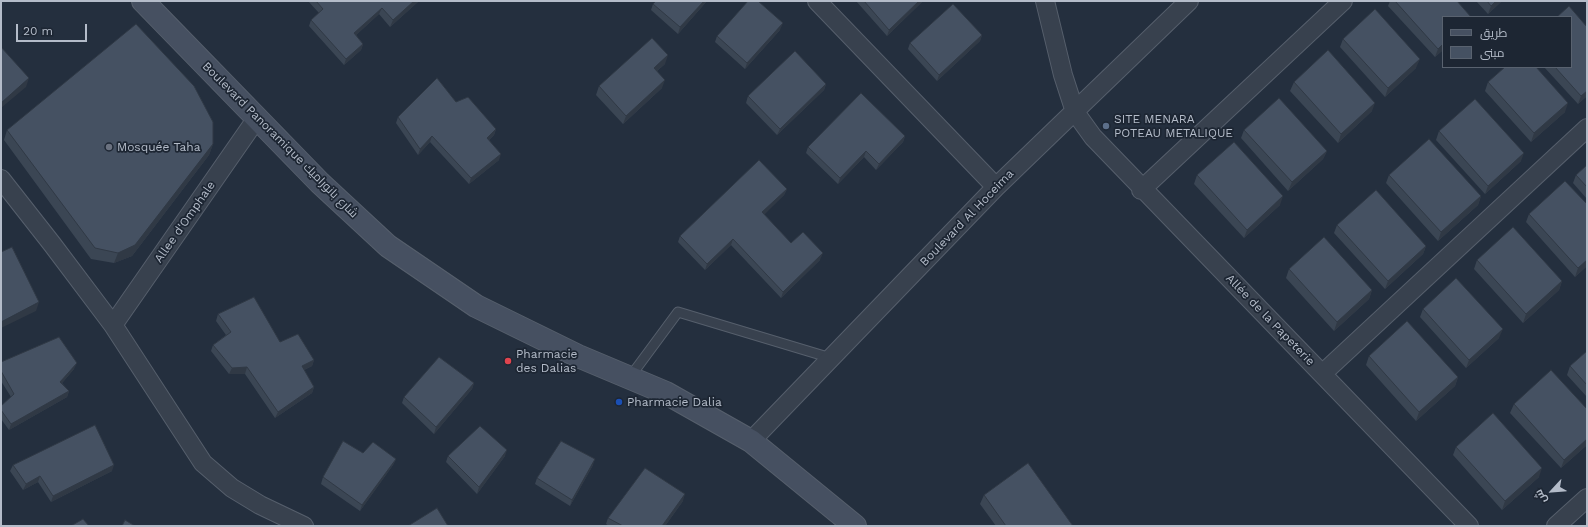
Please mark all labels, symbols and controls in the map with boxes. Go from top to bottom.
scale bar [18,16,89,42]
legend [1442,16,1572,68]
text: 20 m [23,24,53,38]
text: طريق [1480,26,1507,40]
text: مبنى [1480,46,1505,60]
street label: Boulevard Panoramique شارع بانوراميك [199,59,361,221]
place label: SITE MENARA POTEAU METALIQUE [1114,112,1233,140]
marker: SITE MENARA POTEAU METALIQUE [1101,121,1111,131]
place label: Mosquée Taha [117,140,201,154]
marker: Mosquée Taha [104,142,114,152]
street label: Boulevard Al Hoceima [917,167,1017,269]
street label: Allee d'Omphale [152,178,218,266]
street label: Allée de la Papeterie [1223,271,1317,369]
place label: Pharmacie des Dalias [516,347,577,375]
marker: Pharmacie des Dalias [503,356,513,366]
place label: Pharmacie Dalia [627,395,722,409]
marker: Pharmacie Dalia [614,397,624,407]
north arrow [1532,471,1572,511]
text: ش [1532,487,1550,506]

